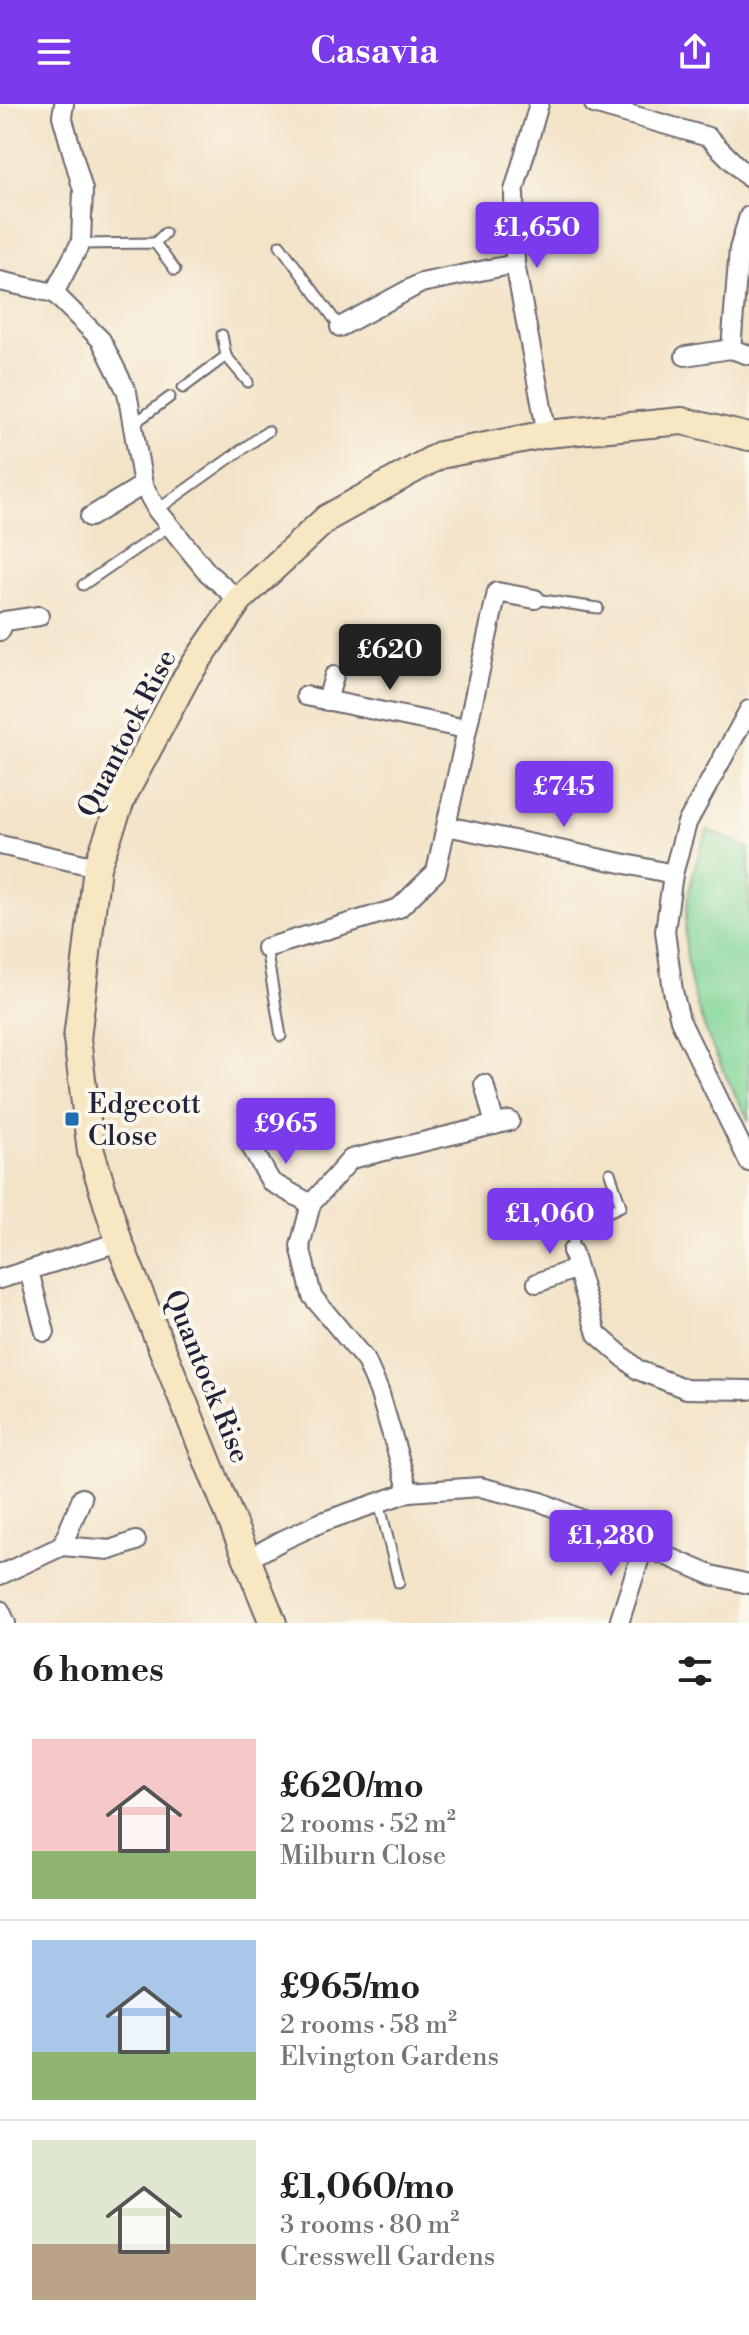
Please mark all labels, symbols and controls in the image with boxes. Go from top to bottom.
icon: menu [32,30,76,74]
text: Casavia [310,30,439,75]
icon: share [673,30,717,74]
pin: £1,650 [472,202,602,270]
text: £1,650 [494,212,580,244]
pin: £620 [343,624,437,692]
text: £620 [357,634,423,666]
street label: Quantock Rise [70,644,185,823]
pin: £745 [517,761,611,829]
text: £745 [533,771,595,803]
place label: Edgecott Close [88,1087,201,1154]
pin: £965 [239,1098,333,1166]
text: £965 [254,1108,318,1140]
marker: Edgecott Close [63,1110,81,1128]
pin: £1,060 [485,1188,615,1256]
text: £1,060 [505,1198,595,1230]
street label: Quantock Rise [156,1285,257,1468]
pin: £1,280 [546,1510,676,1578]
text: £1,280 [567,1520,655,1552]
icon: filters [673,1649,717,1693]
text: 6 homes [32,1650,164,1692]
text: £620/mo [280,1766,424,1808]
icon: home [96,1771,192,1867]
text: 2 rooms · 52 m² [280,1808,456,1840]
text: Milburn Close [280,1840,446,1872]
text: £965/mo [280,1967,420,2009]
icon: home [96,1972,192,2068]
text: 2 rooms · 58 m² [280,2009,457,2041]
text: Elvington Gardens [280,2041,499,2073]
text: £1,060/mo [280,2167,455,2209]
icon: home [96,2172,192,2268]
text: 3 rooms · 80 m² [280,2209,459,2241]
text: Cresswell Gardens [280,2241,495,2273]

